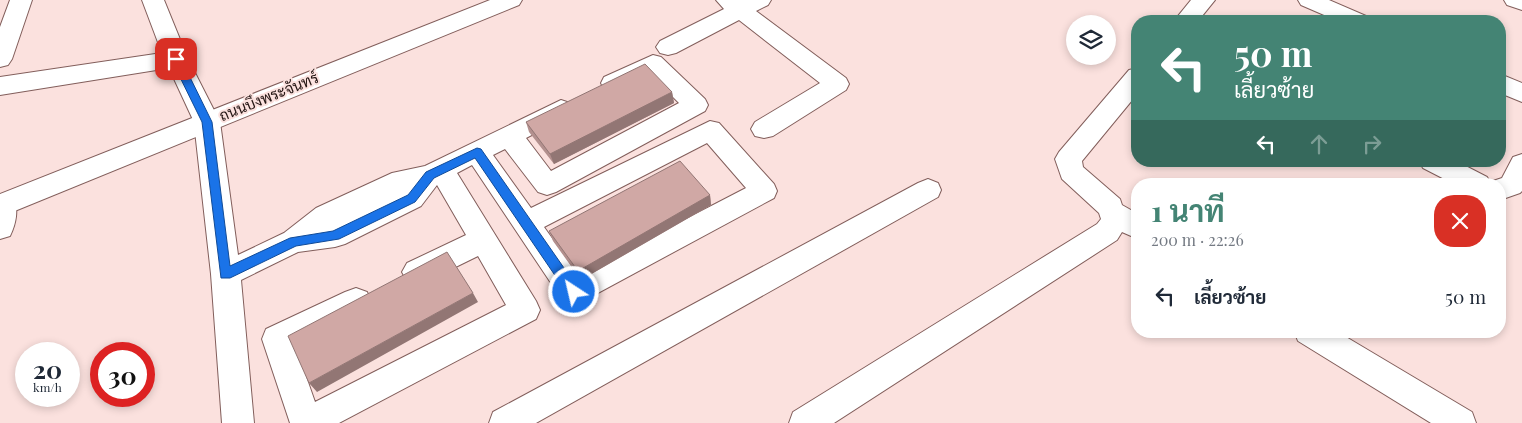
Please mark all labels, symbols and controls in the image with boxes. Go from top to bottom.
map controls [1066,15,1116,65]
button: layers [1066,15,1116,65]
text: 50 m [1234,29,1312,76]
icon: left [1151,35,1216,100]
pin [155,38,197,80]
icon: arrive [162,45,190,73]
street label: ถนนบึงพระจันทร์ [216,67,321,125]
text: เลี้ยวซ้าย [1234,74,1314,104]
icon: left [1252,130,1280,158]
icon: ahead [1305,130,1333,158]
icon: right [1358,130,1386,158]
text: 1 นาที [1151,190,1225,230]
button: close [1434,195,1486,247]
text: 200 m · 22:26 [1151,229,1244,250]
position arrow [547,265,599,317]
icon: left [1151,282,1179,310]
text: เลี้ยวซ้าย [1194,283,1266,309]
text: 50 m [1445,283,1486,309]
speed limit sign: 30 [90,342,155,407]
text: 20 [33,352,62,385]
text: km/h [33,379,62,395]

